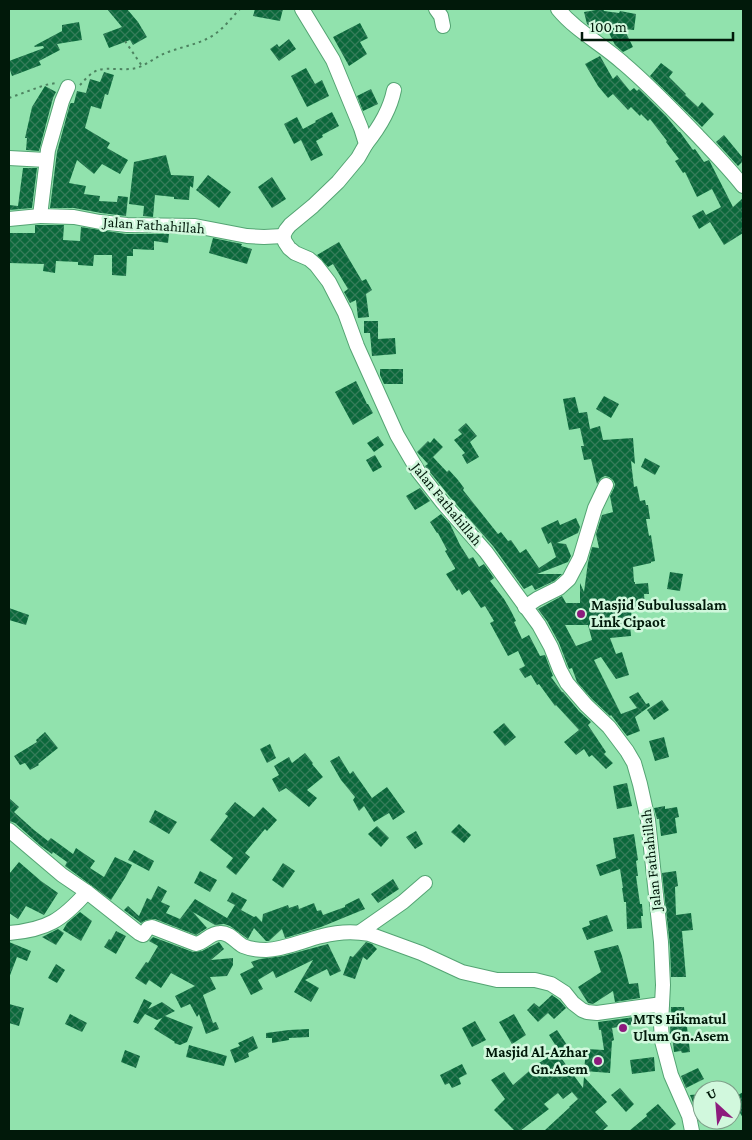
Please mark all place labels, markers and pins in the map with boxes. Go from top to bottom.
place label: Masjid Subulussalam Link Cipaot [591,597,727,630]
marker: Masjid Subulussalam Link Cipaot [575,608,587,620]
place label: MTS Hikmatul Ulum Gn.Asem [633,1011,729,1044]
marker: MTS Hikmatul Ulum Gn.Asem [617,1022,629,1034]
place label: Masjid Al-Azhar Gn.Asem [485,1044,588,1077]
marker: Masjid Al-Azhar Gn.Asem [592,1055,604,1067]

